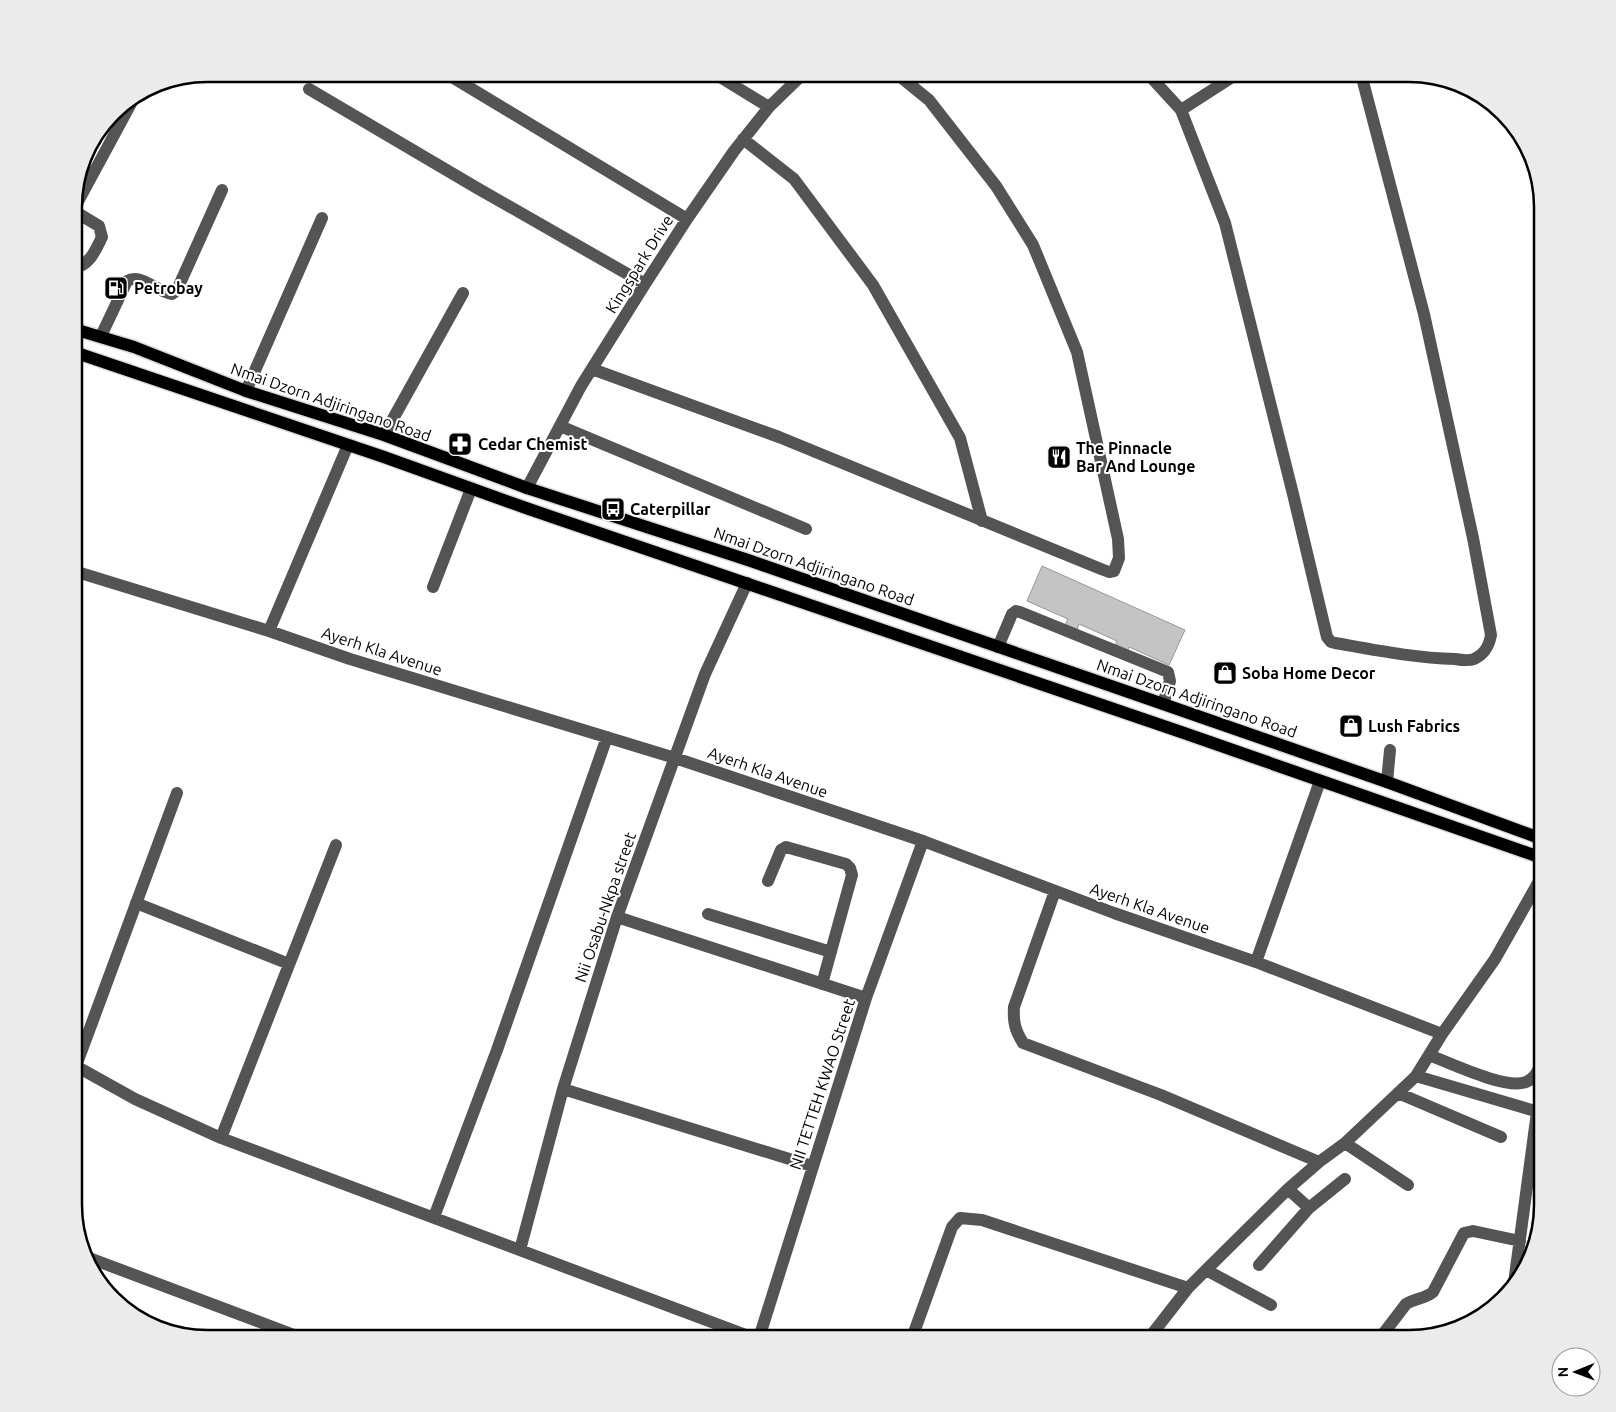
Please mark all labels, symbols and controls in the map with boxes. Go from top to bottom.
street label: Kingspark Drive [602,212,676,316]
fuel station icon: Petrobay [103,275,129,301]
place label: Petrobay [134,279,203,297]
street label: Nmai Dzorn Adjiringano Road [228,359,434,445]
pharmacy icon: Cedar Chemist [447,431,473,457]
place label: Cedar Chemist [478,435,588,453]
place label: The Pinnacle Bar And Lounge [1076,439,1195,475]
restaurant icon: The Pinnacle Bar And Lounge [1046,444,1072,470]
bus stop icon: Caterpillar [600,496,626,522]
place label: Caterpillar [630,500,711,518]
street label: Nmai Dzorn Adjiringano Road [711,523,917,609]
street label: Ayerh Kla Avenue [320,623,444,679]
street label: Nmai Dzorn Adjiringano Road [1094,655,1300,741]
shop icon: Soba Home Decor [1212,660,1238,686]
place label: Soba Home Decor [1242,664,1376,682]
shop icon: Lush Fabrics [1338,713,1364,739]
place label: Lush Fabrics [1368,717,1460,735]
street label: Ayerh Kla Avenue [706,743,830,801]
street label: Nii Osabu-Nkpa street [571,829,639,984]
street label: Ayerh Kla Avenue [1088,879,1212,937]
street label: NII TETTEH KWAO Street [786,996,858,1172]
north arrow [1551,1347,1601,1397]
text: N [1555,1367,1571,1378]

